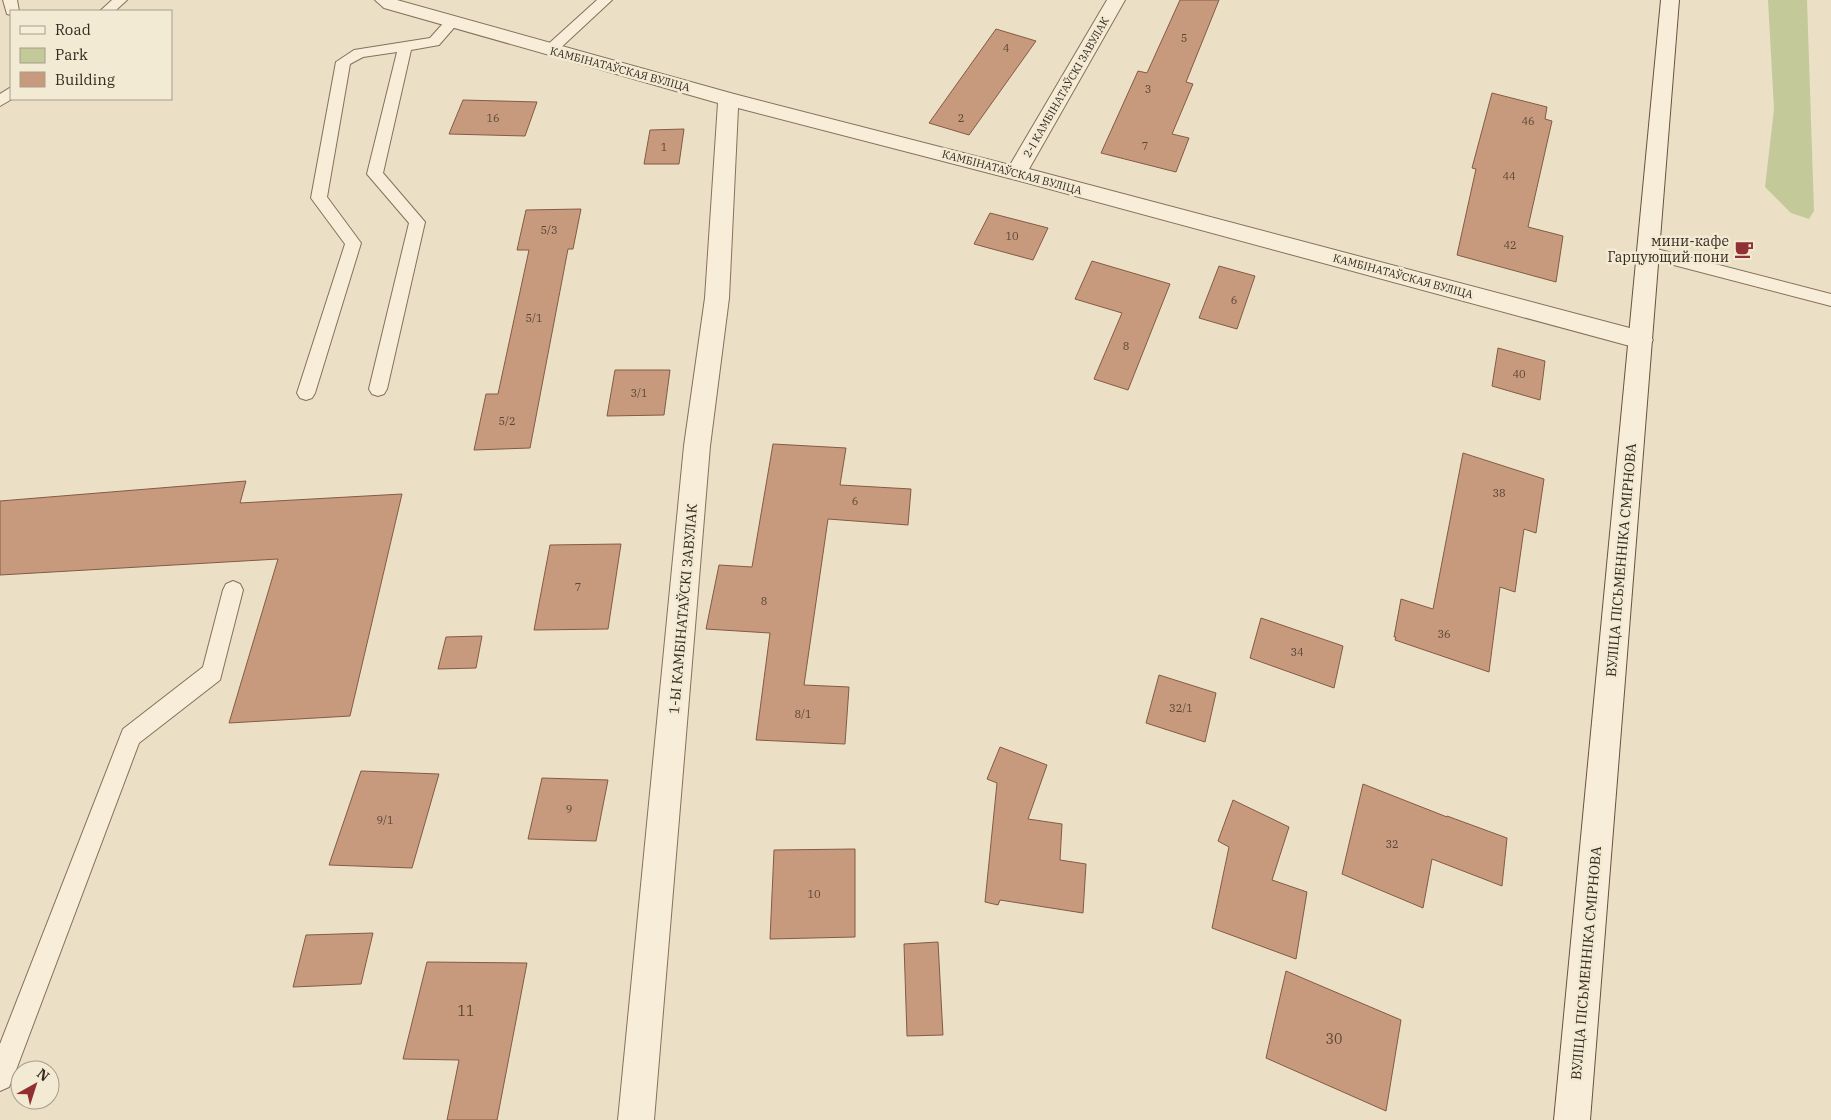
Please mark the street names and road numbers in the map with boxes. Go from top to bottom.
street label: 2-І КАМБІНАТАЎСКІ ЗАВУЛАК [1020,14,1112,160]
street label: КАМБІНАТАЎСКАЯ ВУЛІЦА [548,44,692,95]
street label: КАМБІНАТАЎСКАЯ ВУЛІЦА [940,147,1084,198]
street label: КАМБІНАТАЎСКАЯ ВУЛІЦА [1331,251,1475,302]
street label: ВУЛІЦА ПІСЬМЕННІКА СМІРНОВА [1602,442,1640,677]
street label: 1-Ы КАМБІНАТАЎСКІ ЗАВУЛАК [664,503,701,715]
street label: ВУЛІЦА ПІСЬМЕННІКА СМІРНОВА [1567,845,1605,1080]

